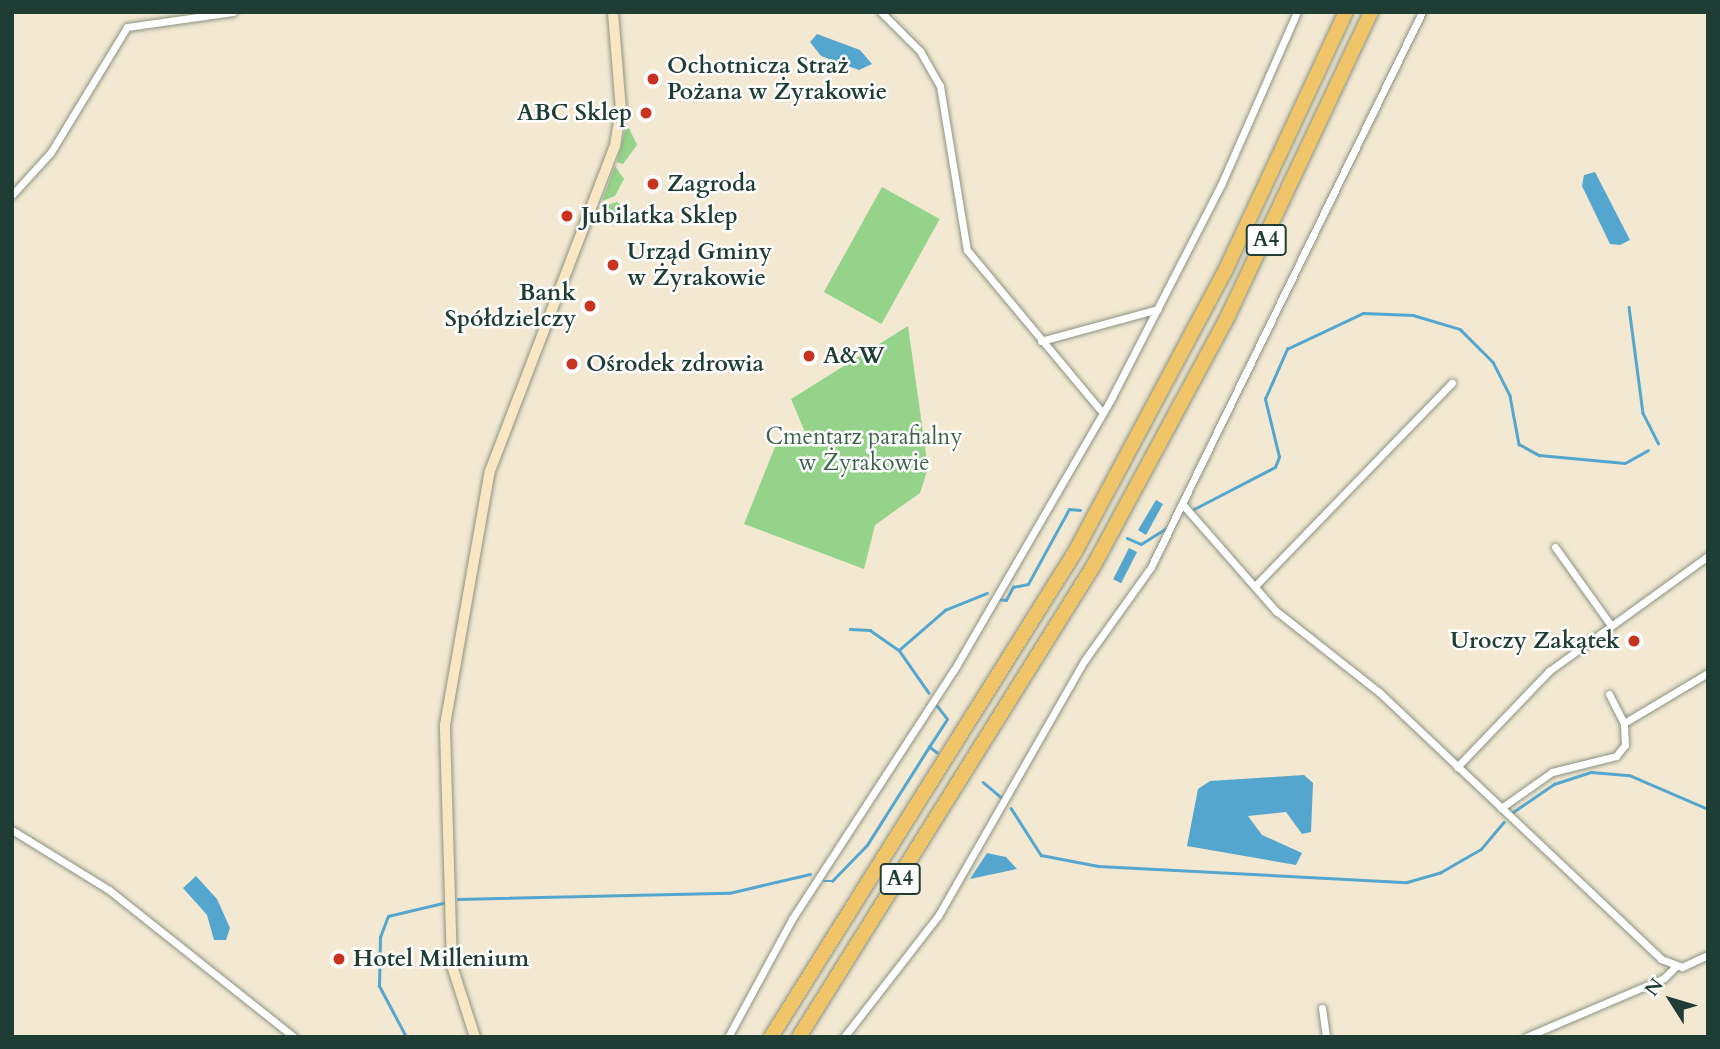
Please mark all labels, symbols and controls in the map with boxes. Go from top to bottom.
place label: Ochotnicza Straż Pożana w Żyrakowie [667,52,887,106]
marker: Ochotnicza Straż Pożana w Żyrakowie [645,71,661,87]
place label: ABC Sklep [517,99,632,127]
marker: ABC Sklep [638,105,654,121]
place label: Zagroda [667,170,756,198]
marker: Zagroda [645,176,661,192]
place label: Jubilatka Sklep [581,202,738,230]
marker: Jubilatka Sklep [559,208,575,224]
road number: A4 [1245,222,1287,258]
place label: Urząd Gminy w Żyrakowie [627,238,772,292]
marker: Urząd Gminy w Żyrakowie [605,257,621,273]
place label: Bank Spółdzielczy [445,279,576,333]
marker: Bank Spółdzielczy [582,298,598,314]
place label: A&W [823,342,885,370]
marker: A&W [801,348,817,364]
place label: Ośrodek zdrowia [586,350,764,378]
marker: Ośrodek zdrowia [564,356,580,372]
park label: Cmentarz parafialny w Żyrakowie [765,423,963,477]
place label: Uroczy Zakątek [1450,627,1620,655]
marker: Uroczy Zakątek [1626,633,1642,649]
road number: A4 [879,862,921,896]
place label: Hotel Millenium [353,945,529,973]
marker: Hotel Millenium [331,951,347,967]
north arrow [1636,965,1706,1035]
text: N [1639,973,1670,1002]

